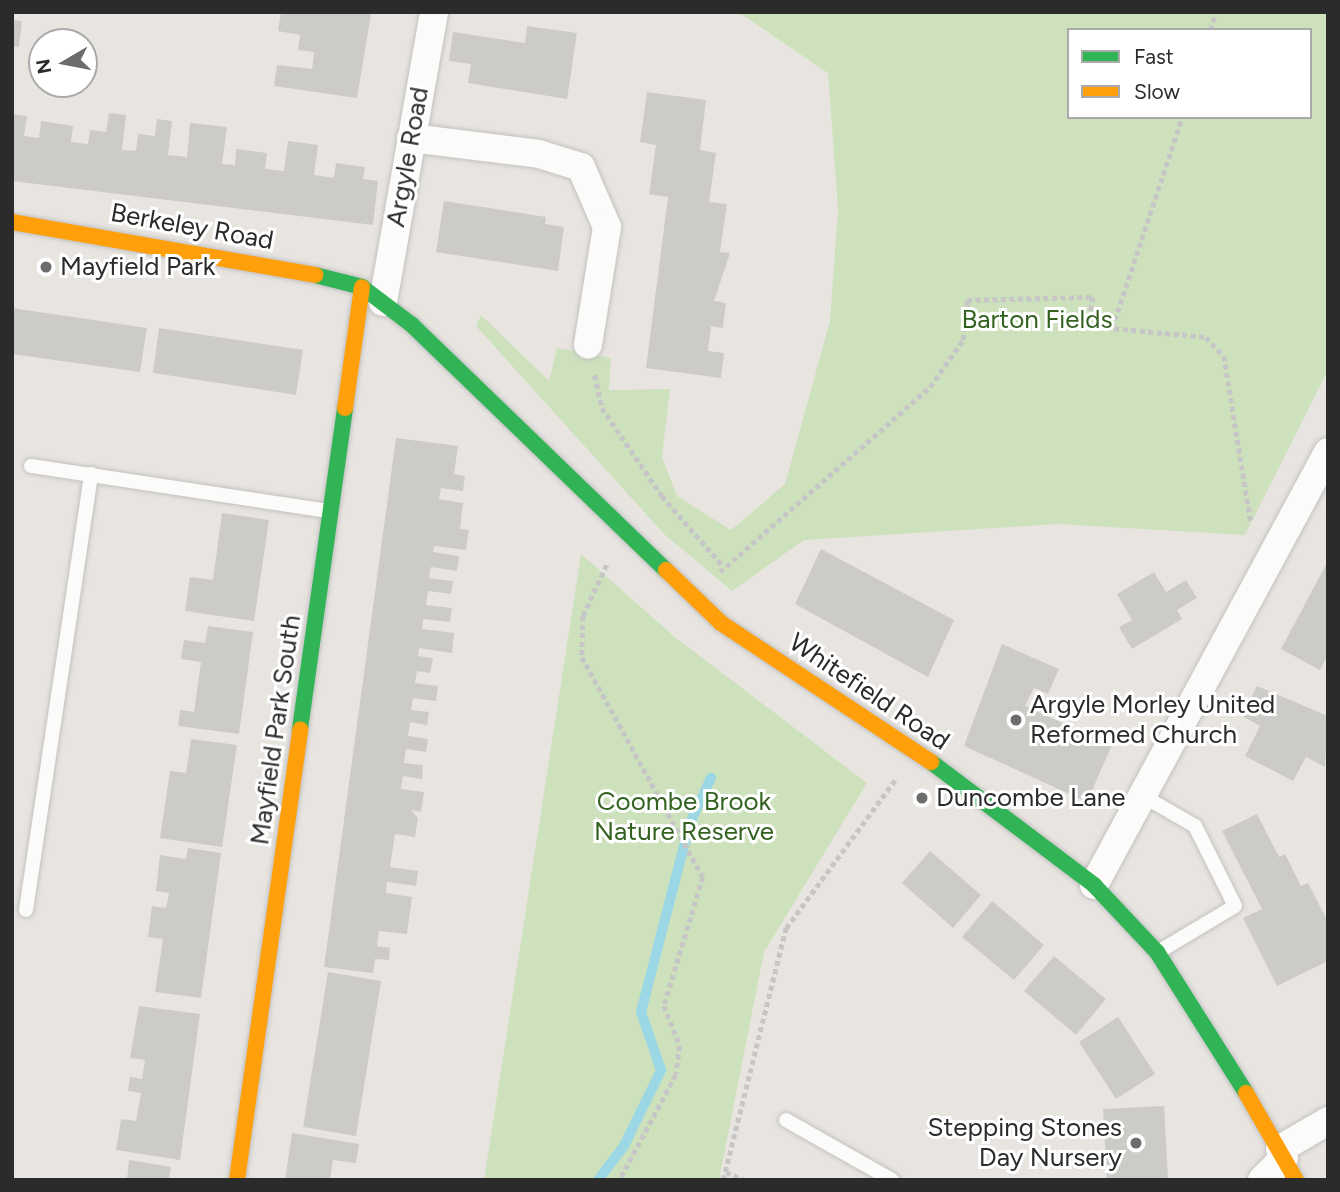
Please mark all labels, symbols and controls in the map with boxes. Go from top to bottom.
north arrow [28,28,98,98]
legend [1067,28,1312,119]
text: Fast [1134,44,1174,69]
text: N [31,57,56,76]
text: Slow [1134,79,1180,104]
street label: Argyle Road [380,85,436,229]
street label: Berkeley Road [108,197,276,257]
place label: Mayfield Park [60,251,215,283]
marker: Mayfield Park [38,259,54,275]
park label: Barton Fields [961,304,1113,336]
street label: Mayfield Park South [244,613,308,847]
street label: Whitefield Road [783,627,955,757]
place label: Argyle Morley United Reformed Church [1030,689,1275,750]
marker: Argyle Morley United Reformed Church [1008,712,1024,728]
place label: Duncombe Lane [936,782,1126,814]
park label: Coombe Brook Nature Reserve [594,786,774,848]
marker: Duncombe Lane [914,790,930,806]
place label: Stepping Stones Day Nursery [927,1112,1122,1174]
marker: Stepping Stones Day Nursery [1128,1135,1144,1151]

